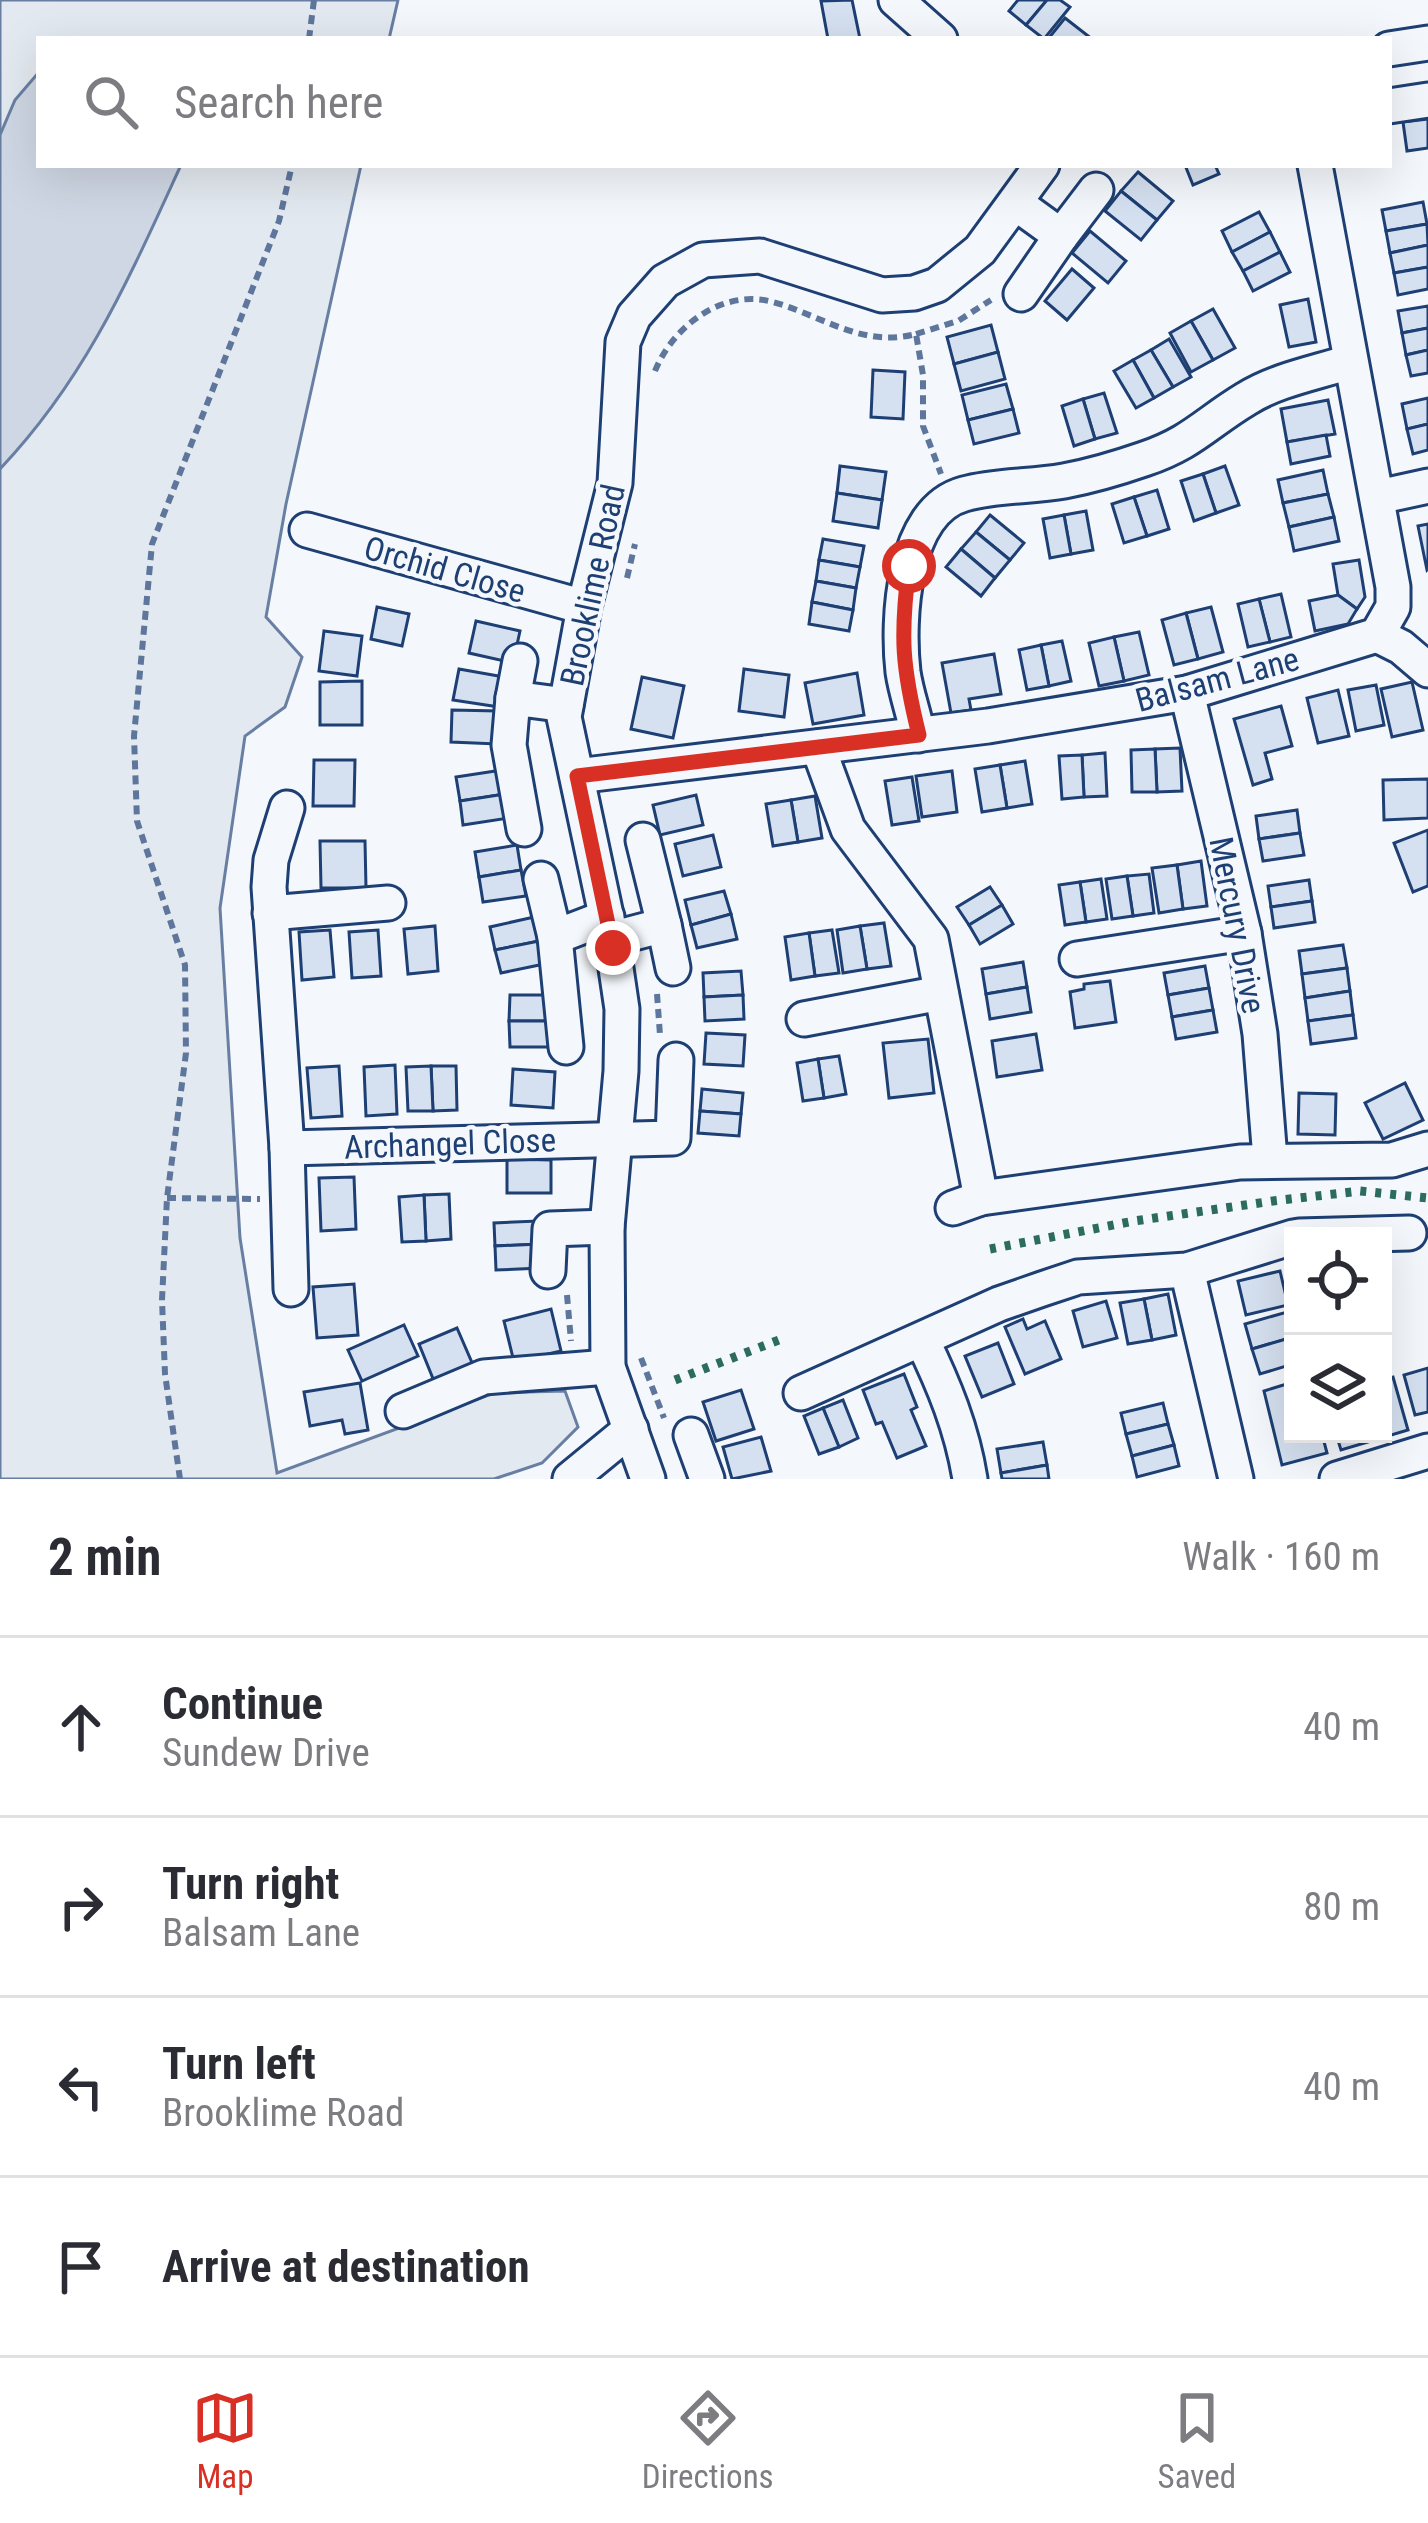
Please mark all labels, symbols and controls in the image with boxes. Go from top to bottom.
search box [36,36,1392,168]
icon: search [78,69,144,135]
text: Search here [174,76,383,129]
street label: Brooklime Road [552,481,633,689]
street label: Orchid Close [360,528,530,611]
route start [882,539,936,593]
street label: Balsam Lane [1131,639,1303,720]
street label: Mercury Drive [1201,834,1274,1017]
route end [586,921,640,975]
street label: Archangel Close [343,1120,557,1167]
map controls [1284,1227,1392,1443]
button: locate [1284,1227,1392,1335]
button: layers [1284,1335,1392,1443]
text: 2 min [48,1528,161,1587]
text: Walk · 160 m [1182,1534,1380,1580]
text: Continue [162,1677,323,1730]
icon: ahead [48,1694,114,1760]
text: 40 m [1303,1704,1380,1750]
text: Sundew Drive [162,1730,370,1776]
text: Turn right [162,1857,339,1910]
icon: right [48,1874,114,1940]
text: 80 m [1303,1884,1380,1930]
text: Balsam Lane [162,1910,360,1956]
text: Turn left [162,2037,316,2090]
icon: left [48,2054,114,2120]
text: 40 m [1303,2064,1380,2110]
text: Brooklime Road [162,2090,404,2136]
icon: arrive [48,2234,114,2300]
text: Arrive at destination [162,2240,530,2293]
tab: Map [192,2385,258,2496]
tab: Directions [642,2385,774,2496]
tab: Saved [1158,2385,1236,2496]

